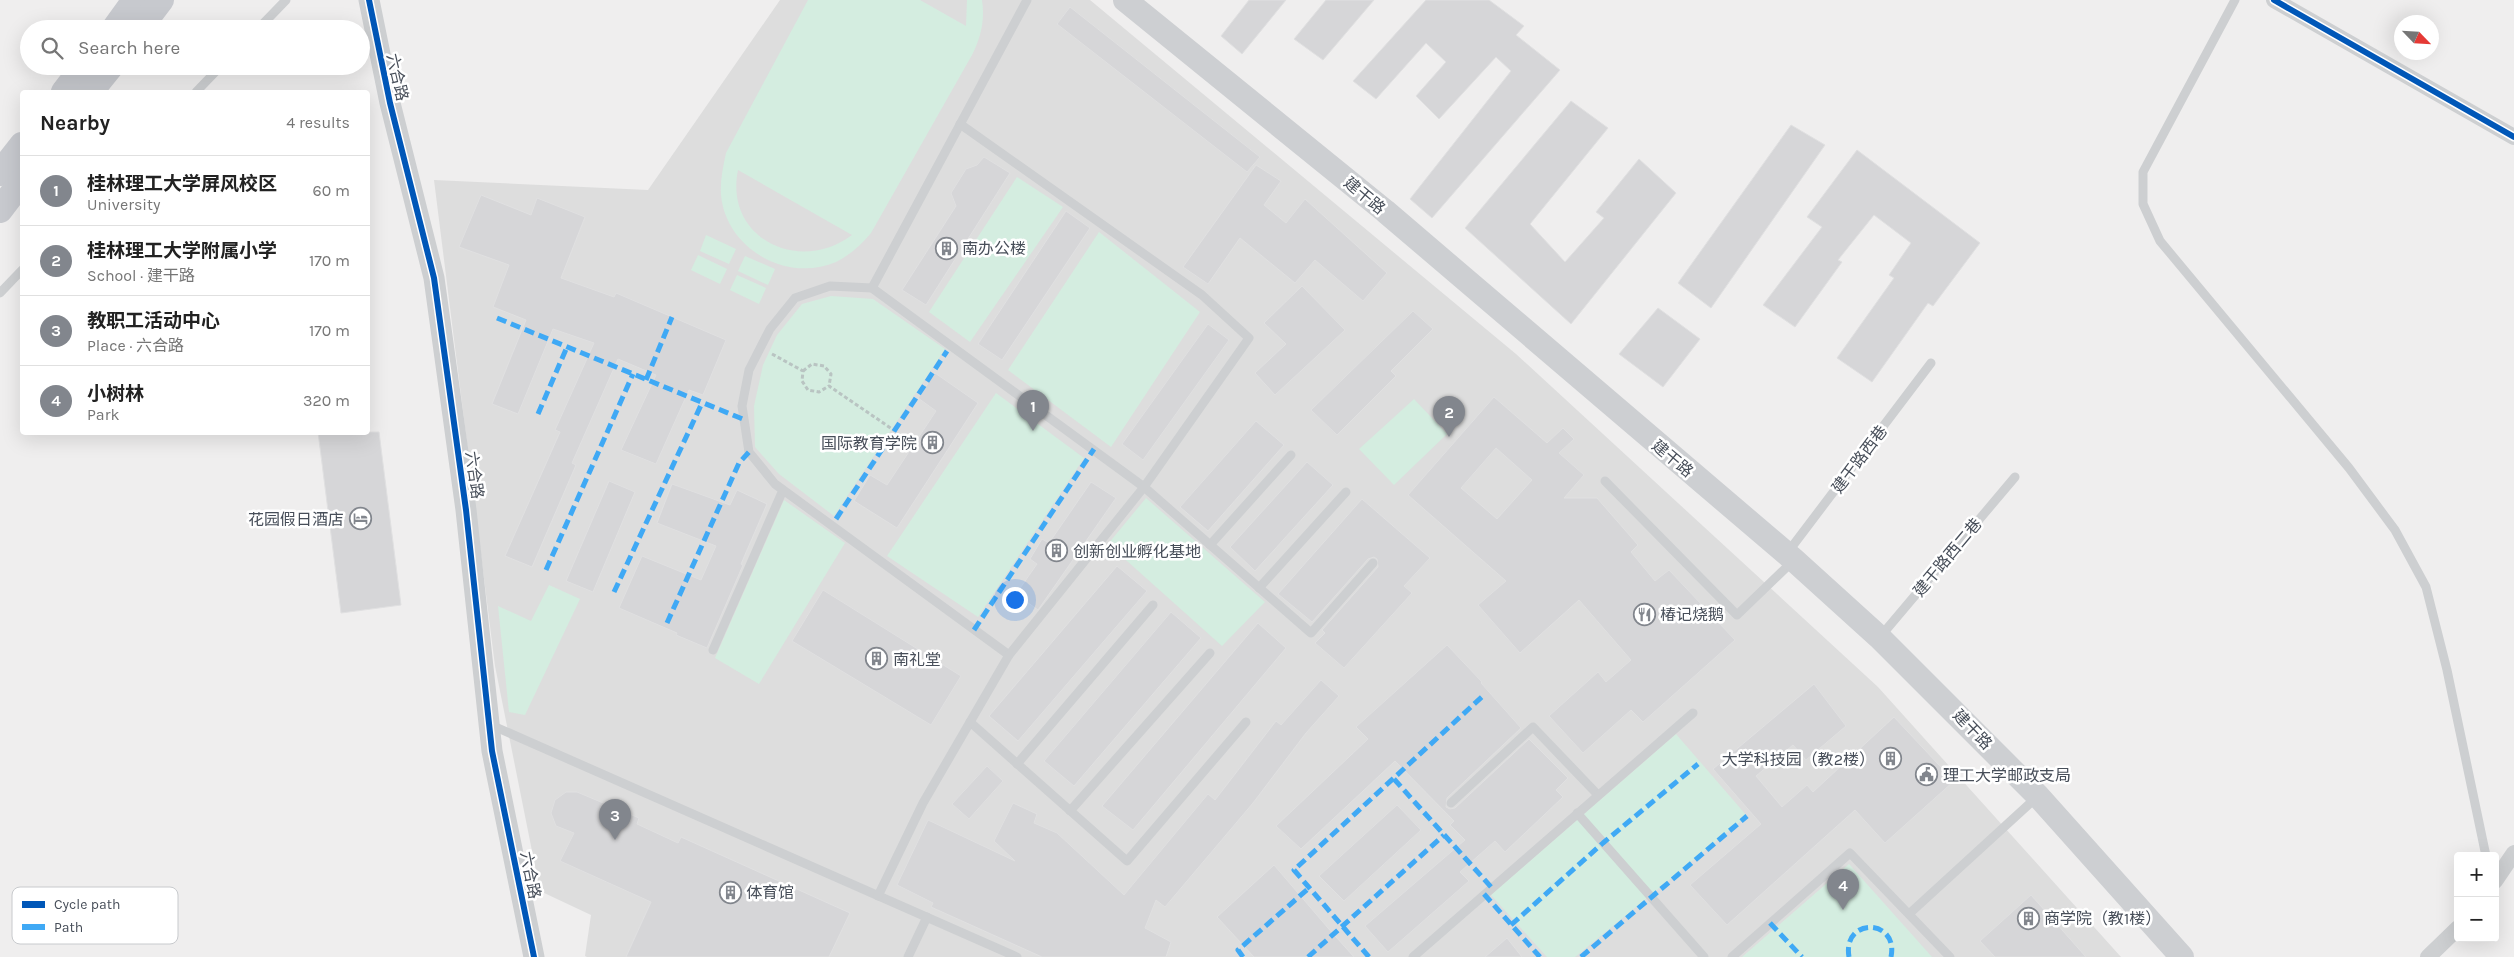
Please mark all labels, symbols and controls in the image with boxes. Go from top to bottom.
north arrow [2394,15,2439,60]
search box [20,20,370,75]
icon: search [38,34,66,62]
text: Search here [78,37,180,59]
street label: 六合路 [383,52,412,103]
text: Nearby [40,111,110,135]
text: 4 results [286,113,350,132]
text: 桂林理工大学屏风校区 [87,173,277,195]
street label: 建干路 [1340,173,1389,218]
text: 1 [53,181,59,200]
text: 60 m [313,181,350,200]
text: University [87,195,161,214]
building icon: 南办公楼 [934,236,958,260]
place label: 南办公楼 [962,239,1026,258]
text: 桂林理工大学附属小学 [87,240,277,262]
text: 2 [51,251,61,270]
text: 170 m [309,251,350,270]
text: School · 建干路 [87,266,195,285]
text: 教职工活动中心 [87,310,220,332]
text: 3 [51,321,61,340]
text: 170 m [309,321,350,340]
text: Place · 六合路 [87,336,184,355]
text: 小树林 [87,383,144,405]
pin: 1 [1017,390,1049,431]
text: 4 [51,391,61,410]
text: 320 m [303,391,350,410]
pin: 2 [1433,396,1465,437]
text: Park [87,405,119,424]
street label: 建干路西巷 [1828,422,1891,497]
building icon: 国际教育学院 [921,431,945,455]
place label: 国际教育学院 [821,434,917,453]
street label: 建干路 [1648,436,1697,481]
street label: 六合路 [462,450,487,500]
hotel icon: 花园假日酒店 [348,507,372,531]
place label: 花园假日酒店 [248,510,344,529]
street label: 建干路西二巷 [1909,514,1986,600]
building icon: 创新创业孵化基地 [1045,539,1069,563]
place label: 创新创业孵化基地 [1073,542,1201,561]
your location [1002,587,1028,613]
restaurant icon: 椿记烧鹅 [1632,602,1656,626]
place label: 椿记烧鹅 [1660,605,1724,624]
building icon: 南礼堂 [865,647,889,671]
place label: 南礼堂 [893,650,941,669]
street label: 建干路 [1949,705,1996,753]
building icon: 大学科技园（教2楼） [1879,747,1903,771]
place label: 大学科技园（教2楼） [1722,750,1875,769]
public building icon: 理工大学邮政支局 [1915,763,1939,787]
place label: 理工大学邮政支局 [1943,766,2071,785]
pin: 3 [599,799,631,840]
street label: 六合路 [517,850,544,900]
map controls [2454,852,2499,942]
button: + [2454,852,2499,897]
pin: 4 [1827,869,1859,910]
building icon: 体育馆 [718,880,742,904]
place label: 体育馆 [746,883,794,902]
legend [12,887,178,944]
text: Cycle path [54,896,120,913]
button: − [2454,897,2499,942]
building icon: 商学院（教1楼） [2016,906,2040,930]
place label: 商学院（教1楼） [2044,909,2161,928]
text: Path [54,919,83,936]

